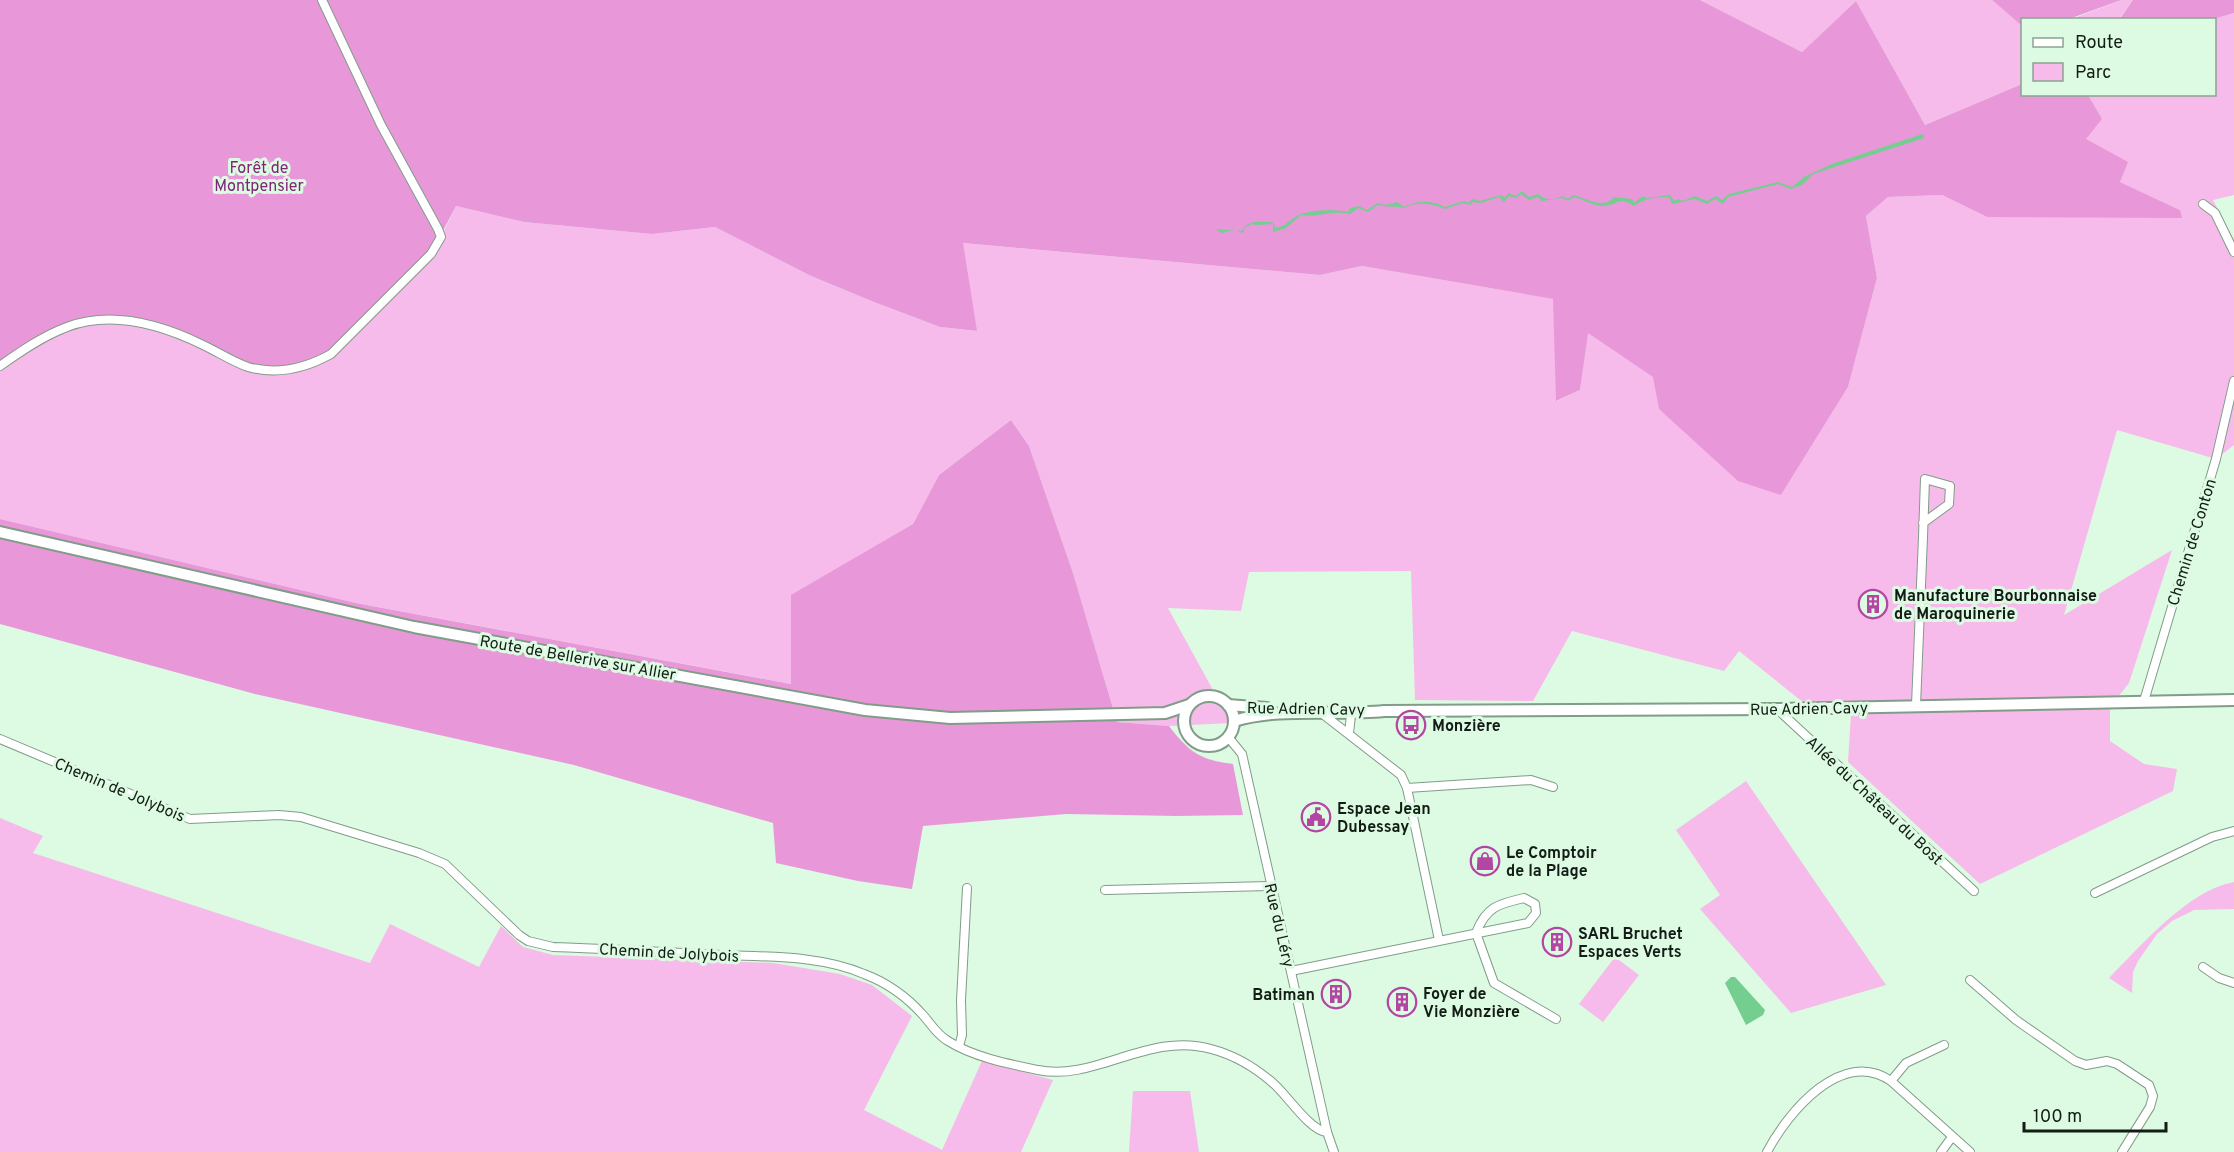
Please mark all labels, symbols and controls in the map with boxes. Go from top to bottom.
legend [2021,18,2216,96]
text: Route [2075,32,2123,55]
text: Parc [2075,62,2111,85]
park label: Forêt de Montpensier [214,159,304,197]
street label: Chemin de Conton [2164,477,2222,609]
place label: Manufacture Bourbonnaise de Maroquinerie [1894,587,2097,625]
building icon: Manufacture Bourbonnaise de Maroquinerie [1857,588,1889,620]
street label: Route de Bellerive sur Allier [478,632,677,686]
street label: Rue Adrien Cavy [1247,699,1365,721]
street label: Rue Adrien Cavy [1750,699,1868,721]
bus stop icon: Monzière [1395,709,1427,741]
place label: Monzière [1432,717,1501,737]
street label: Allée du Château du Bost [1801,733,1946,870]
street label: Chemin de Jolybois [51,754,188,827]
place label: Espace Jean Dubessay [1337,800,1431,838]
public building icon: Espace Jean Dubessay [1300,801,1332,833]
place label: Le Comptoir de la Plage [1506,844,1597,882]
shop icon: Le Comptoir de la Plage [1469,845,1501,877]
street label: Rue du Léry [1259,881,1297,970]
place label: SARL Bruchet Espaces Verts [1578,925,1683,963]
building icon: SARL Bruchet Espaces Verts [1541,926,1573,958]
street label: Chemin de Jolybois [598,940,739,968]
building icon: Batiman [1320,978,1352,1010]
place label: Foyer de Vie Monzière [1423,985,1520,1023]
place label: Batiman [1252,986,1315,1006]
building icon: Foyer de Vie Monzière [1386,986,1418,1018]
scale bar [2024,1095,2166,1133]
text: 100 m [2033,1106,2082,1129]

